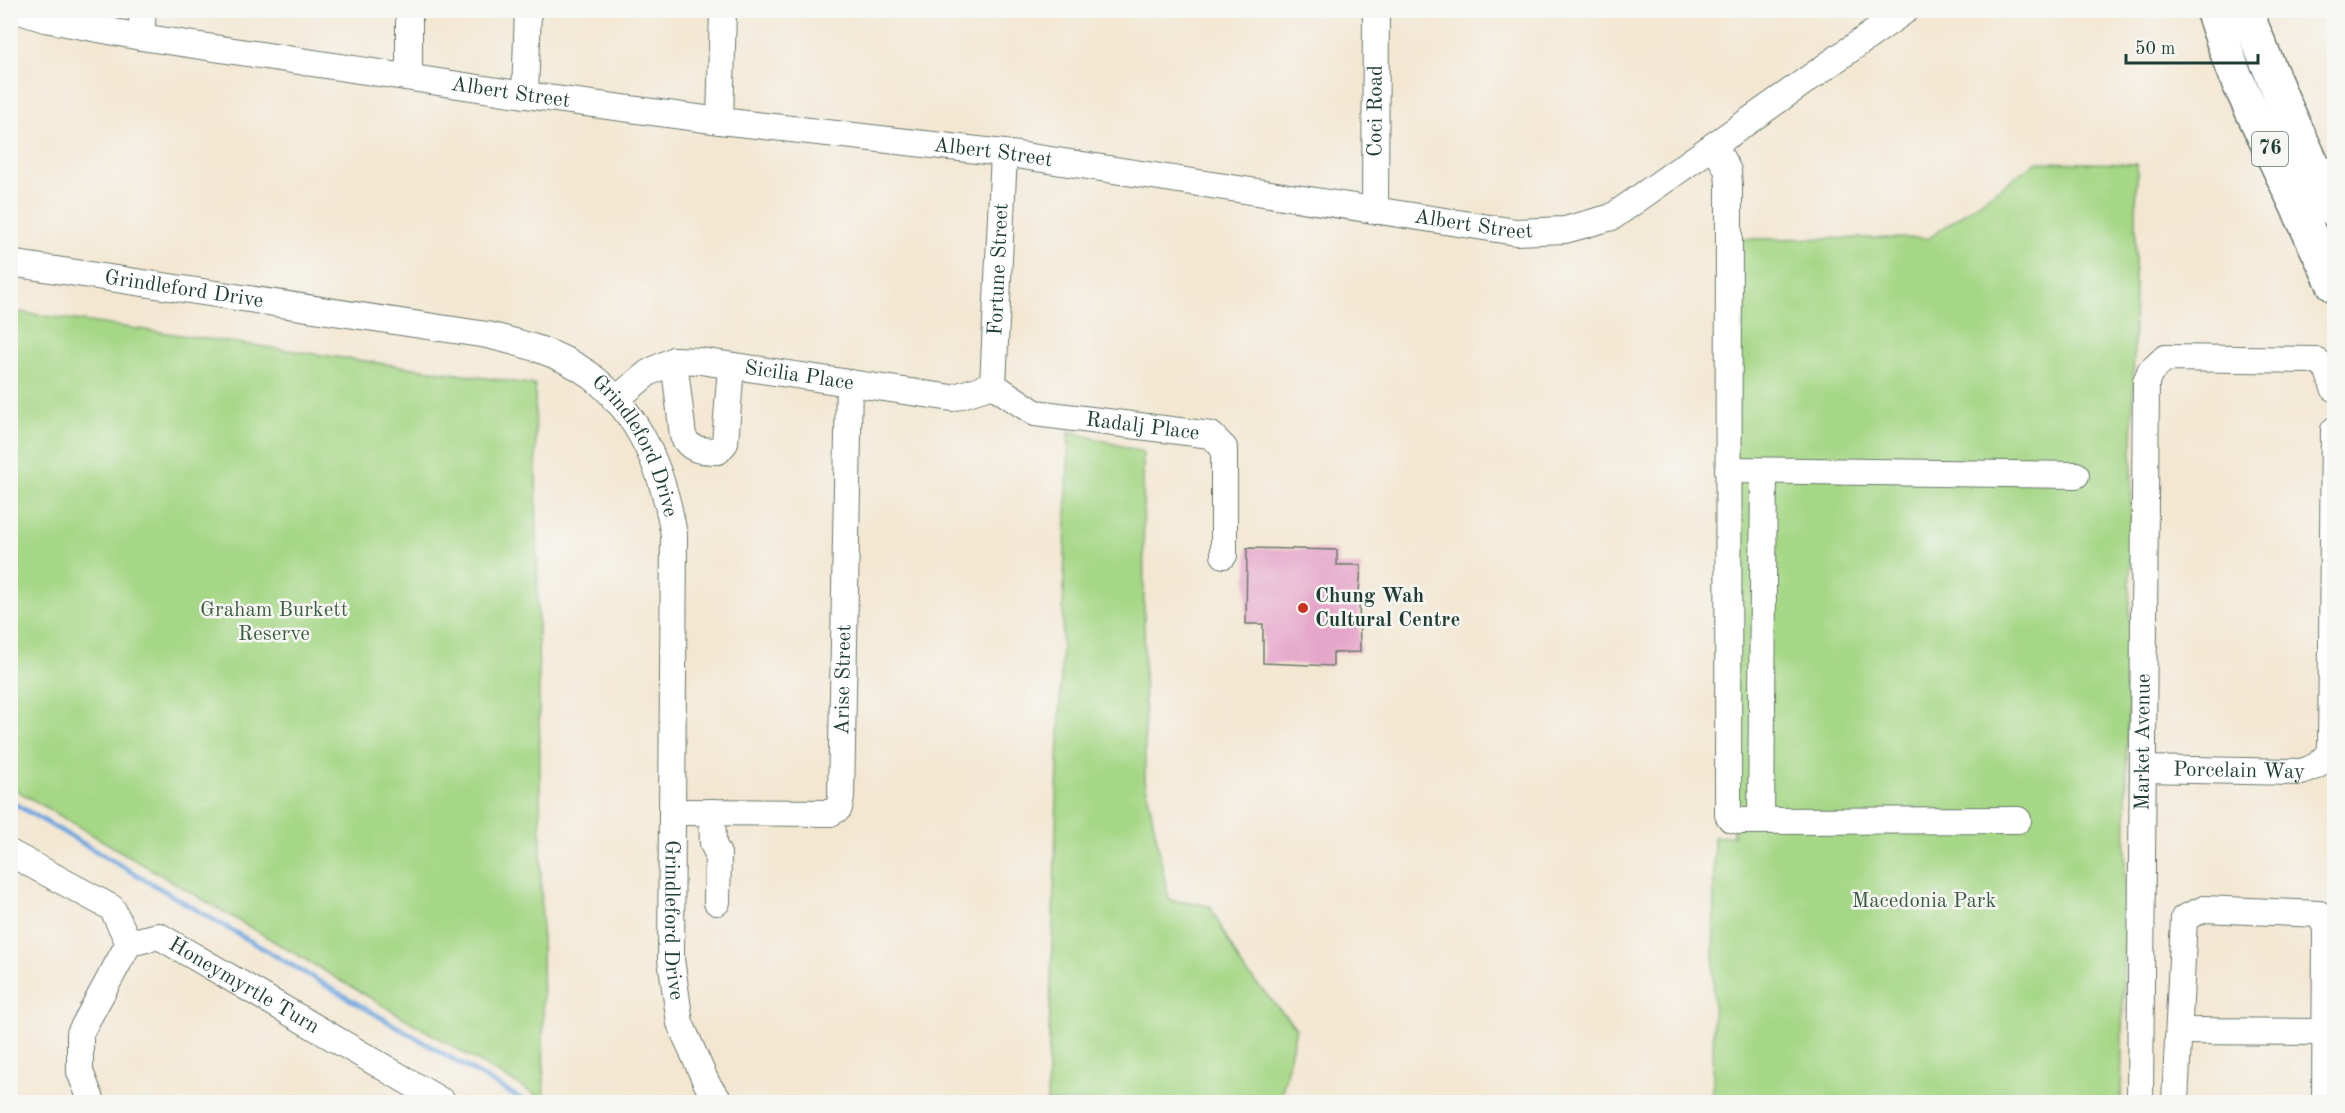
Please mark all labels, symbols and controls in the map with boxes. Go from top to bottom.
scale bar [2126,27,2258,65]
text: 50 m [2135,40,2175,58]
street label: Coci Road [1365,65,1386,157]
street label: Albert Street [450,74,571,111]
road number: 76 [2252,132,2288,166]
street label: Albert Street [932,135,1054,171]
street label: Fortune Street [985,202,1012,336]
street label: Albert Street [1413,206,1533,242]
street label: Grindleford Drive [103,267,265,312]
street label: Sicilia Place [743,357,855,394]
street label: Grindleford Drive [588,371,681,519]
street label: Radalj Place [1085,409,1201,444]
place label: Chung Wah Cultural Centre [1315,586,1460,631]
park label: Graham Burkett Reserve [200,600,348,645]
marker: Chung Wah Cultural Centre [1296,601,1310,615]
street label: Arise Street [832,624,855,735]
street label: Market Avenue [2132,673,2154,811]
street label: Porcelain Way [2173,759,2305,783]
street label: Grindleford Drive [660,840,687,1001]
park label: Macedonia Park [1852,891,1996,912]
street label: Honeymyrtle Turn [165,934,323,1038]

